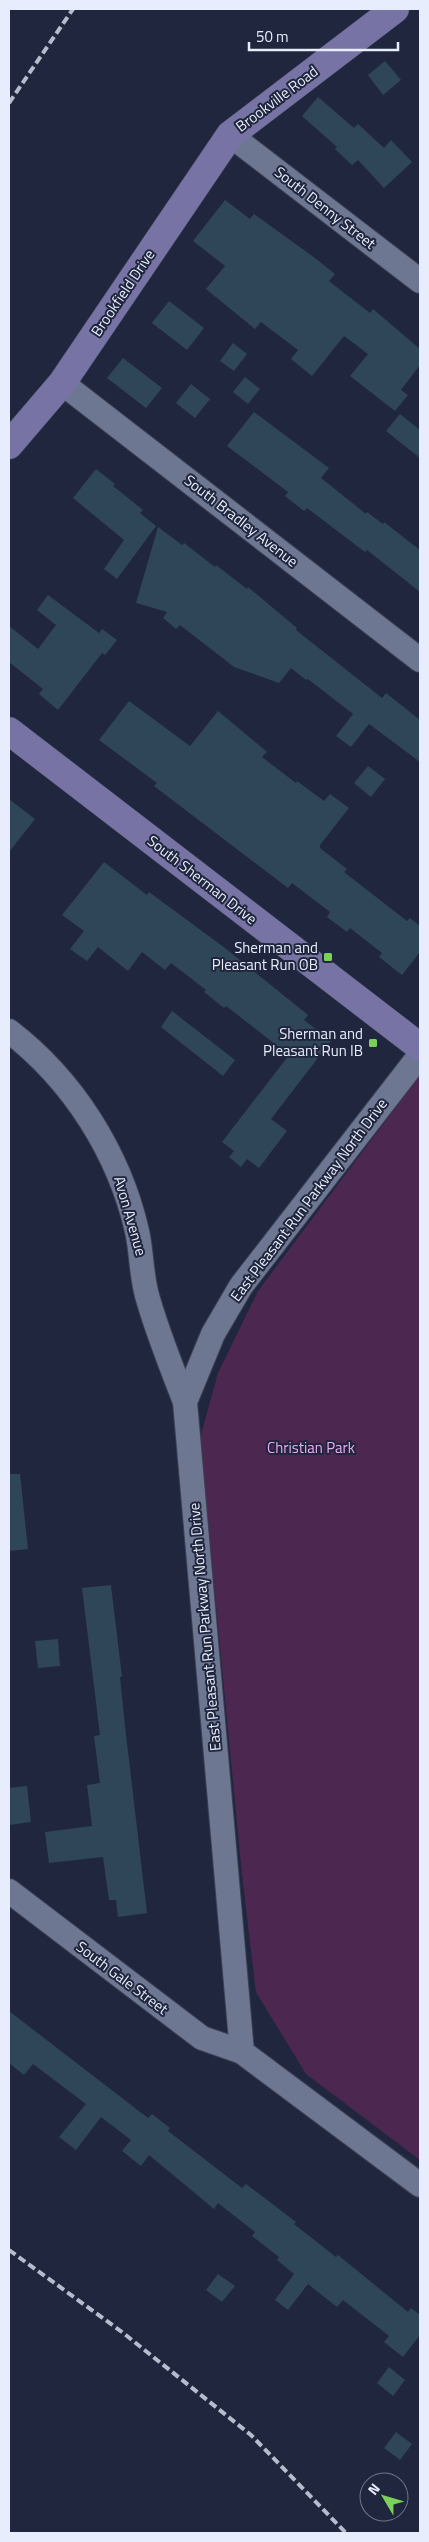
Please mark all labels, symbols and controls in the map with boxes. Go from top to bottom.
scale bar [249,20,398,52]
text: 50 m [256,25,289,48]
street label: Brookville Road [231,60,323,137]
street label: South Denny Street [270,161,381,255]
street label: Brookfield Drive [85,245,160,341]
street label: South Bradley Avenue [180,469,303,572]
street label: South Sherman Drive [143,829,262,930]
place label: Sherman and Pleasant Run OB [212,936,318,976]
marker: Sherman and Pleasant Run OB [322,951,334,963]
place label: Sherman and Pleasant Run IB [263,1022,363,1062]
marker: Sherman and Pleasant Run IB [367,1037,379,1049]
street label: East Pleasant Run Parkway North Drive [224,1093,393,1306]
street label: Avon Avenue [108,1173,153,1258]
park label: Christian Park [267,1436,355,1459]
street label: East Pleasant Run Parkway North Drive [182,1502,227,1752]
street label: South Gale Street [71,1935,174,2020]
north arrow [359,2472,409,2522]
text: N [362,2478,385,2499]

